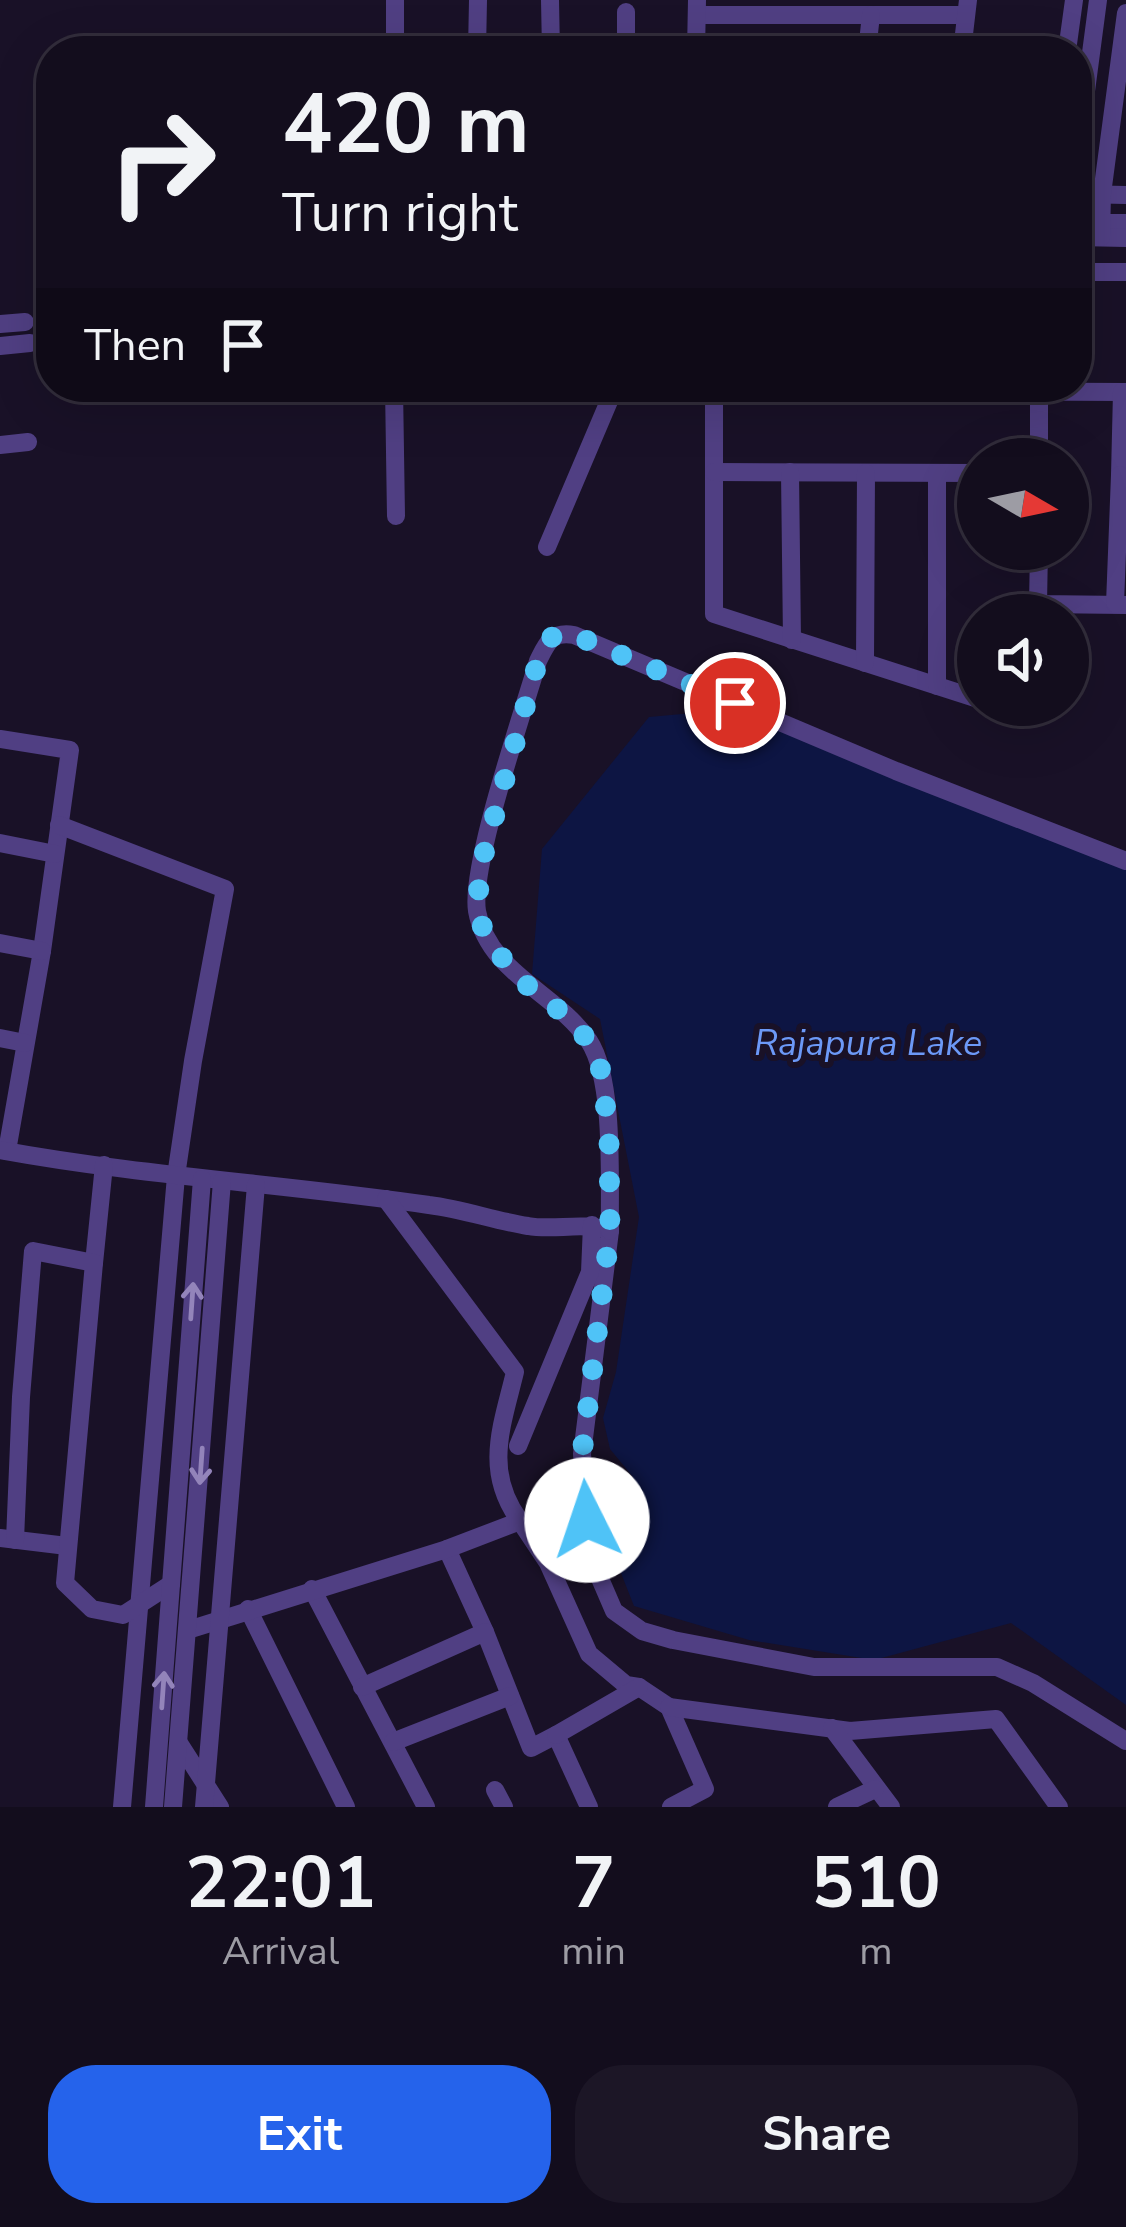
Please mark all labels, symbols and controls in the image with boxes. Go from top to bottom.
text: 420 m [282,67,530,182]
icon: right [84,84,240,240]
text: Turn right [282,176,518,250]
icon: arrive [210,312,276,378]
text: Then [84,315,186,376]
north arrow [957,438,1089,570]
map controls [957,438,1089,726]
button: sound [957,594,1089,726]
pin [684,652,786,754]
icon: arrive [702,670,768,736]
water label: Rajapura Lake [754,1019,982,1068]
one-way arrow [181,1283,204,1322]
one-way arrow [189,1446,212,1485]
position arrow [524,1457,650,1583]
one-way arrow [151,1671,174,1710]
text: 22:01 [185,1834,376,1932]
text: 7 [572,1834,615,1932]
text: 510 [811,1834,941,1932]
text: Arrival [222,1925,339,1978]
text: min [561,1925,626,1978]
text: m [859,1925,893,1978]
button: Exit [48,2065,551,2203]
button: Share [575,2065,1078,2203]

